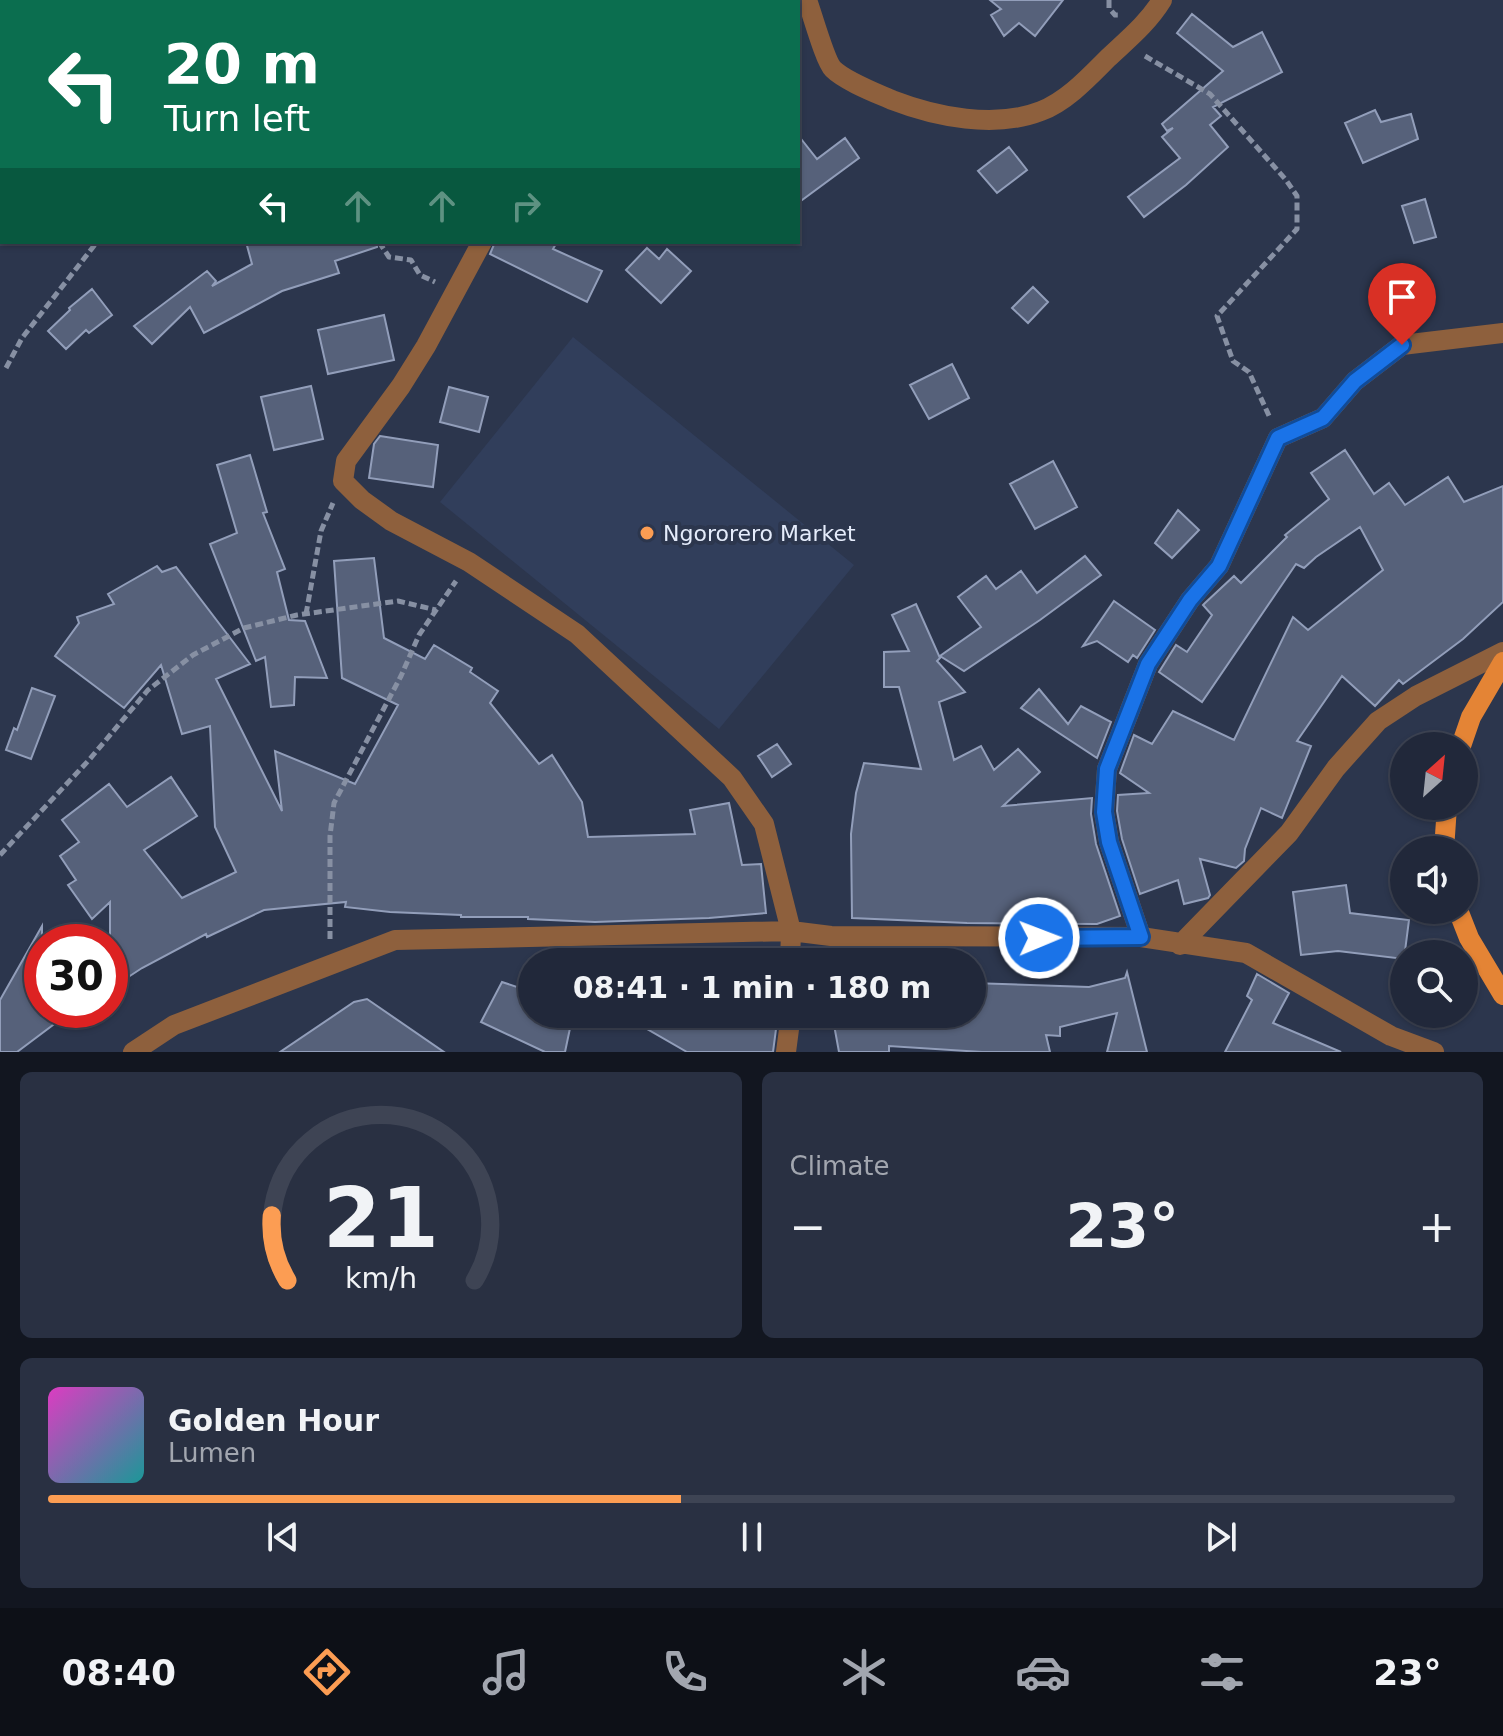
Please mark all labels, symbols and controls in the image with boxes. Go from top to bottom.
text: 20 m [164,31,320,96]
icon: left [32,32,136,136]
text: Turn left [164,98,310,139]
icon: left [252,184,296,228]
icon: ahead [336,184,380,228]
icon: ahead [420,184,464,228]
icon: right [504,184,548,228]
pin [1368,263,1436,345]
icon: arrive [1380,275,1424,319]
place label: Ngororero Market [663,521,856,546]
marker: Ngororero Market [638,524,656,542]
north arrow [1390,732,1478,820]
map controls [1390,732,1478,1028]
button: sound [1390,836,1478,924]
position arrow [997,896,1081,980]
speed limit sign: 30 [24,924,128,1028]
button: search [1390,940,1478,1028]
text: 08:41 · 1 min · 180 m [573,970,931,1005]
text: Climate [790,1151,890,1181]
text: 21 [323,1170,439,1267]
text: 23° [1066,1191,1179,1261]
text: − [790,1201,826,1252]
text: + [1418,1201,1455,1252]
text: km/h [345,1261,417,1295]
text: Golden Hour [168,1403,379,1438]
text: Lumen [168,1438,256,1468]
icon: previous [261,1515,305,1559]
icon: pause [730,1515,774,1559]
icon: next [1199,1515,1243,1559]
icon: directions [299,1644,355,1700]
icon: music [478,1644,534,1700]
icon: phone [657,1644,713,1700]
icon: climate [836,1644,892,1700]
icon: car [1015,1644,1071,1700]
icon: filters [1194,1644,1250,1700]
text: 08:40 [62,1652,176,1693]
text: 23° [1373,1652,1441,1693]

